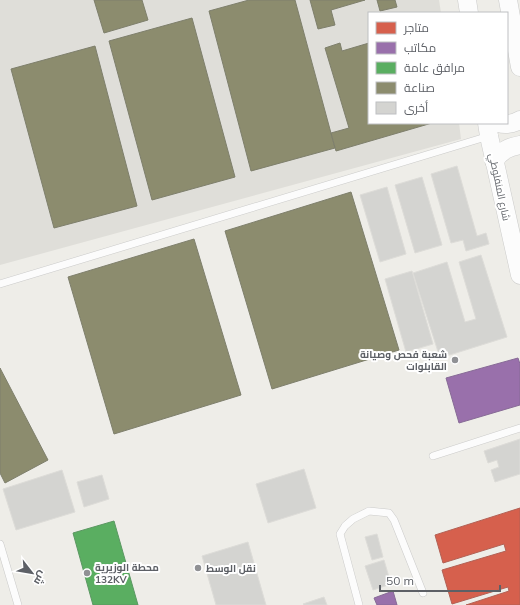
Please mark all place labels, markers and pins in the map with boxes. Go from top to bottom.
place label: شعبة فحص وصيانة القابلوات [360,348,447,373]
marker: شعبة فحص وصيانة القابلوات [450,355,460,365]
place label: محطة الوزيرية 132KV [95,561,159,586]
place label: نقل الوسط [206,562,256,575]
marker: نقل الوسط [193,563,203,573]
marker: محطة الوزيرية 132KV [82,568,92,578]

